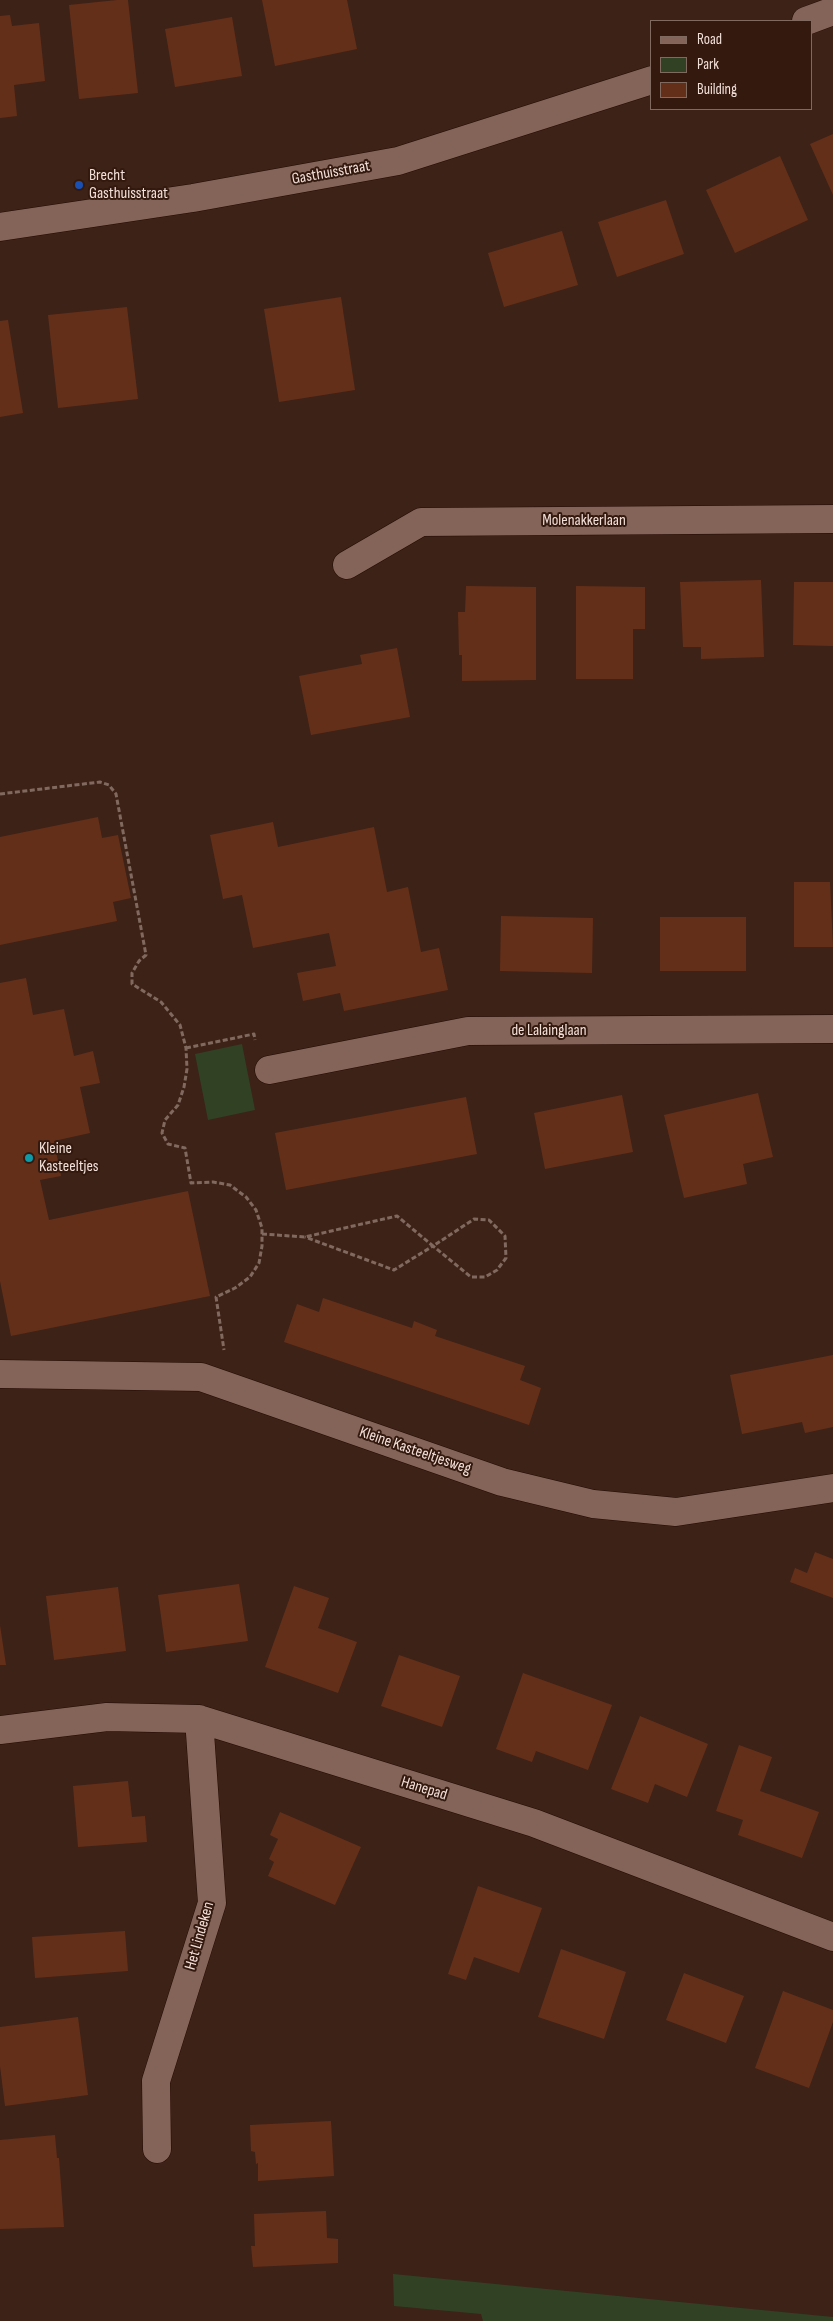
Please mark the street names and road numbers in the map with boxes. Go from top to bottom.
street label: Gasthuisstraat [290,157,372,189]
street label: Molenakkerlaan [542,511,626,531]
street label: de Lalainglaan [511,1021,587,1041]
street label: Kleine Kasteeltjesweg [357,1423,473,1479]
street label: Hanepad [399,1773,449,1805]
street label: Het Lindeken [181,1900,219,1972]

